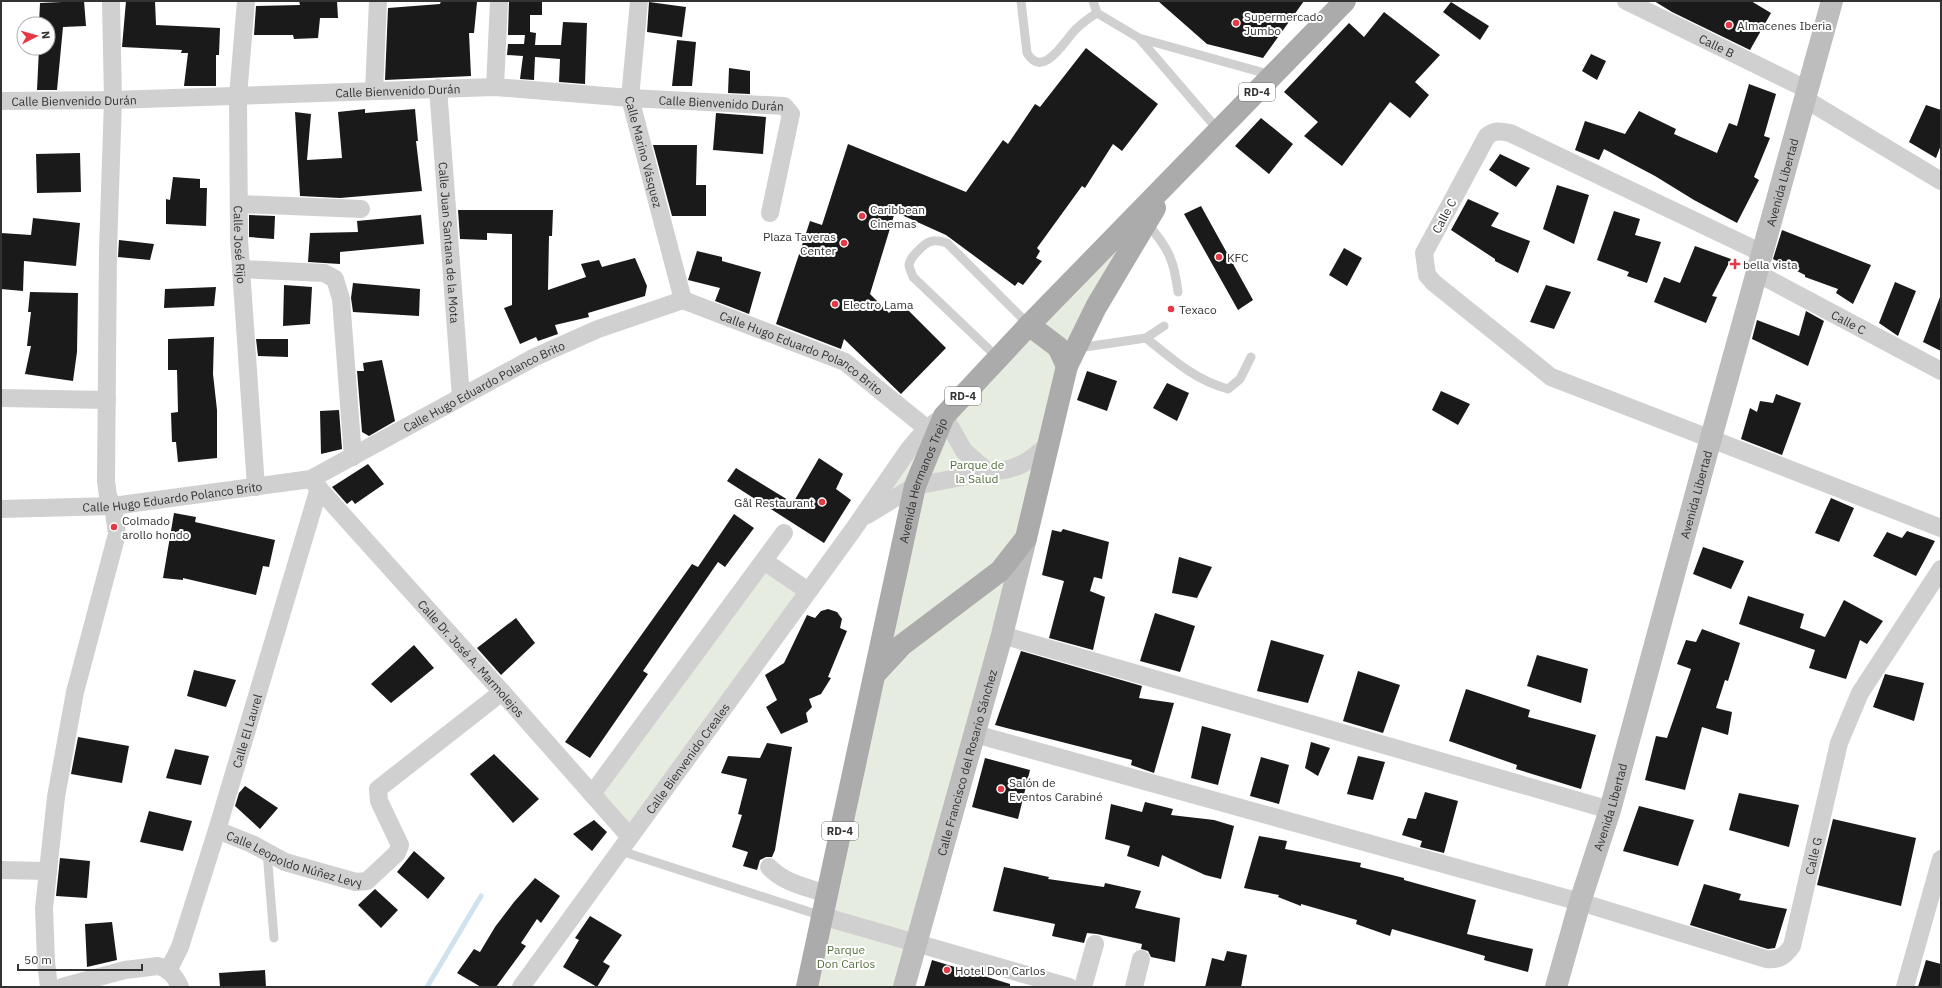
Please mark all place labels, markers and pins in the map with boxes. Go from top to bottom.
place label: Supermercado Jumbo [1244,9,1324,38]
marker: Supermercado Jumbo [1231,18,1241,28]
place label: Almacenes Iberia [1737,18,1832,33]
marker: Almacenes Iberia [1724,20,1734,30]
place label: Caribbean Cinemas [870,202,925,231]
marker: Caribbean Cinemas [857,211,867,221]
place label: Plaza Taveras Center [763,229,837,258]
marker: Plaza Taveras Center [839,238,849,248]
place label: KFC [1227,250,1249,265]
marker: KFC [1214,252,1224,262]
place label: bella vista [1743,257,1798,272]
marker: bella vista [1730,259,1740,269]
place label: Electro Lama [843,297,914,312]
marker: Electro Lama [830,299,840,309]
place label: Texaco [1179,302,1217,317]
marker: Texaco [1166,304,1176,314]
place label: Gål Restaurant [734,495,814,510]
marker: Gål Restaurant [817,497,827,507]
place label: Colmado arollo hondo [122,513,190,542]
marker: Colmado arollo hondo [109,522,119,532]
place label: Salón de Eventos Carabiné [1009,775,1103,804]
marker: Salón de Eventos Carabiné [996,784,1006,794]
place label: Hotel Don Carlos [955,963,1046,978]
marker: Hotel Don Carlos [942,965,952,975]

